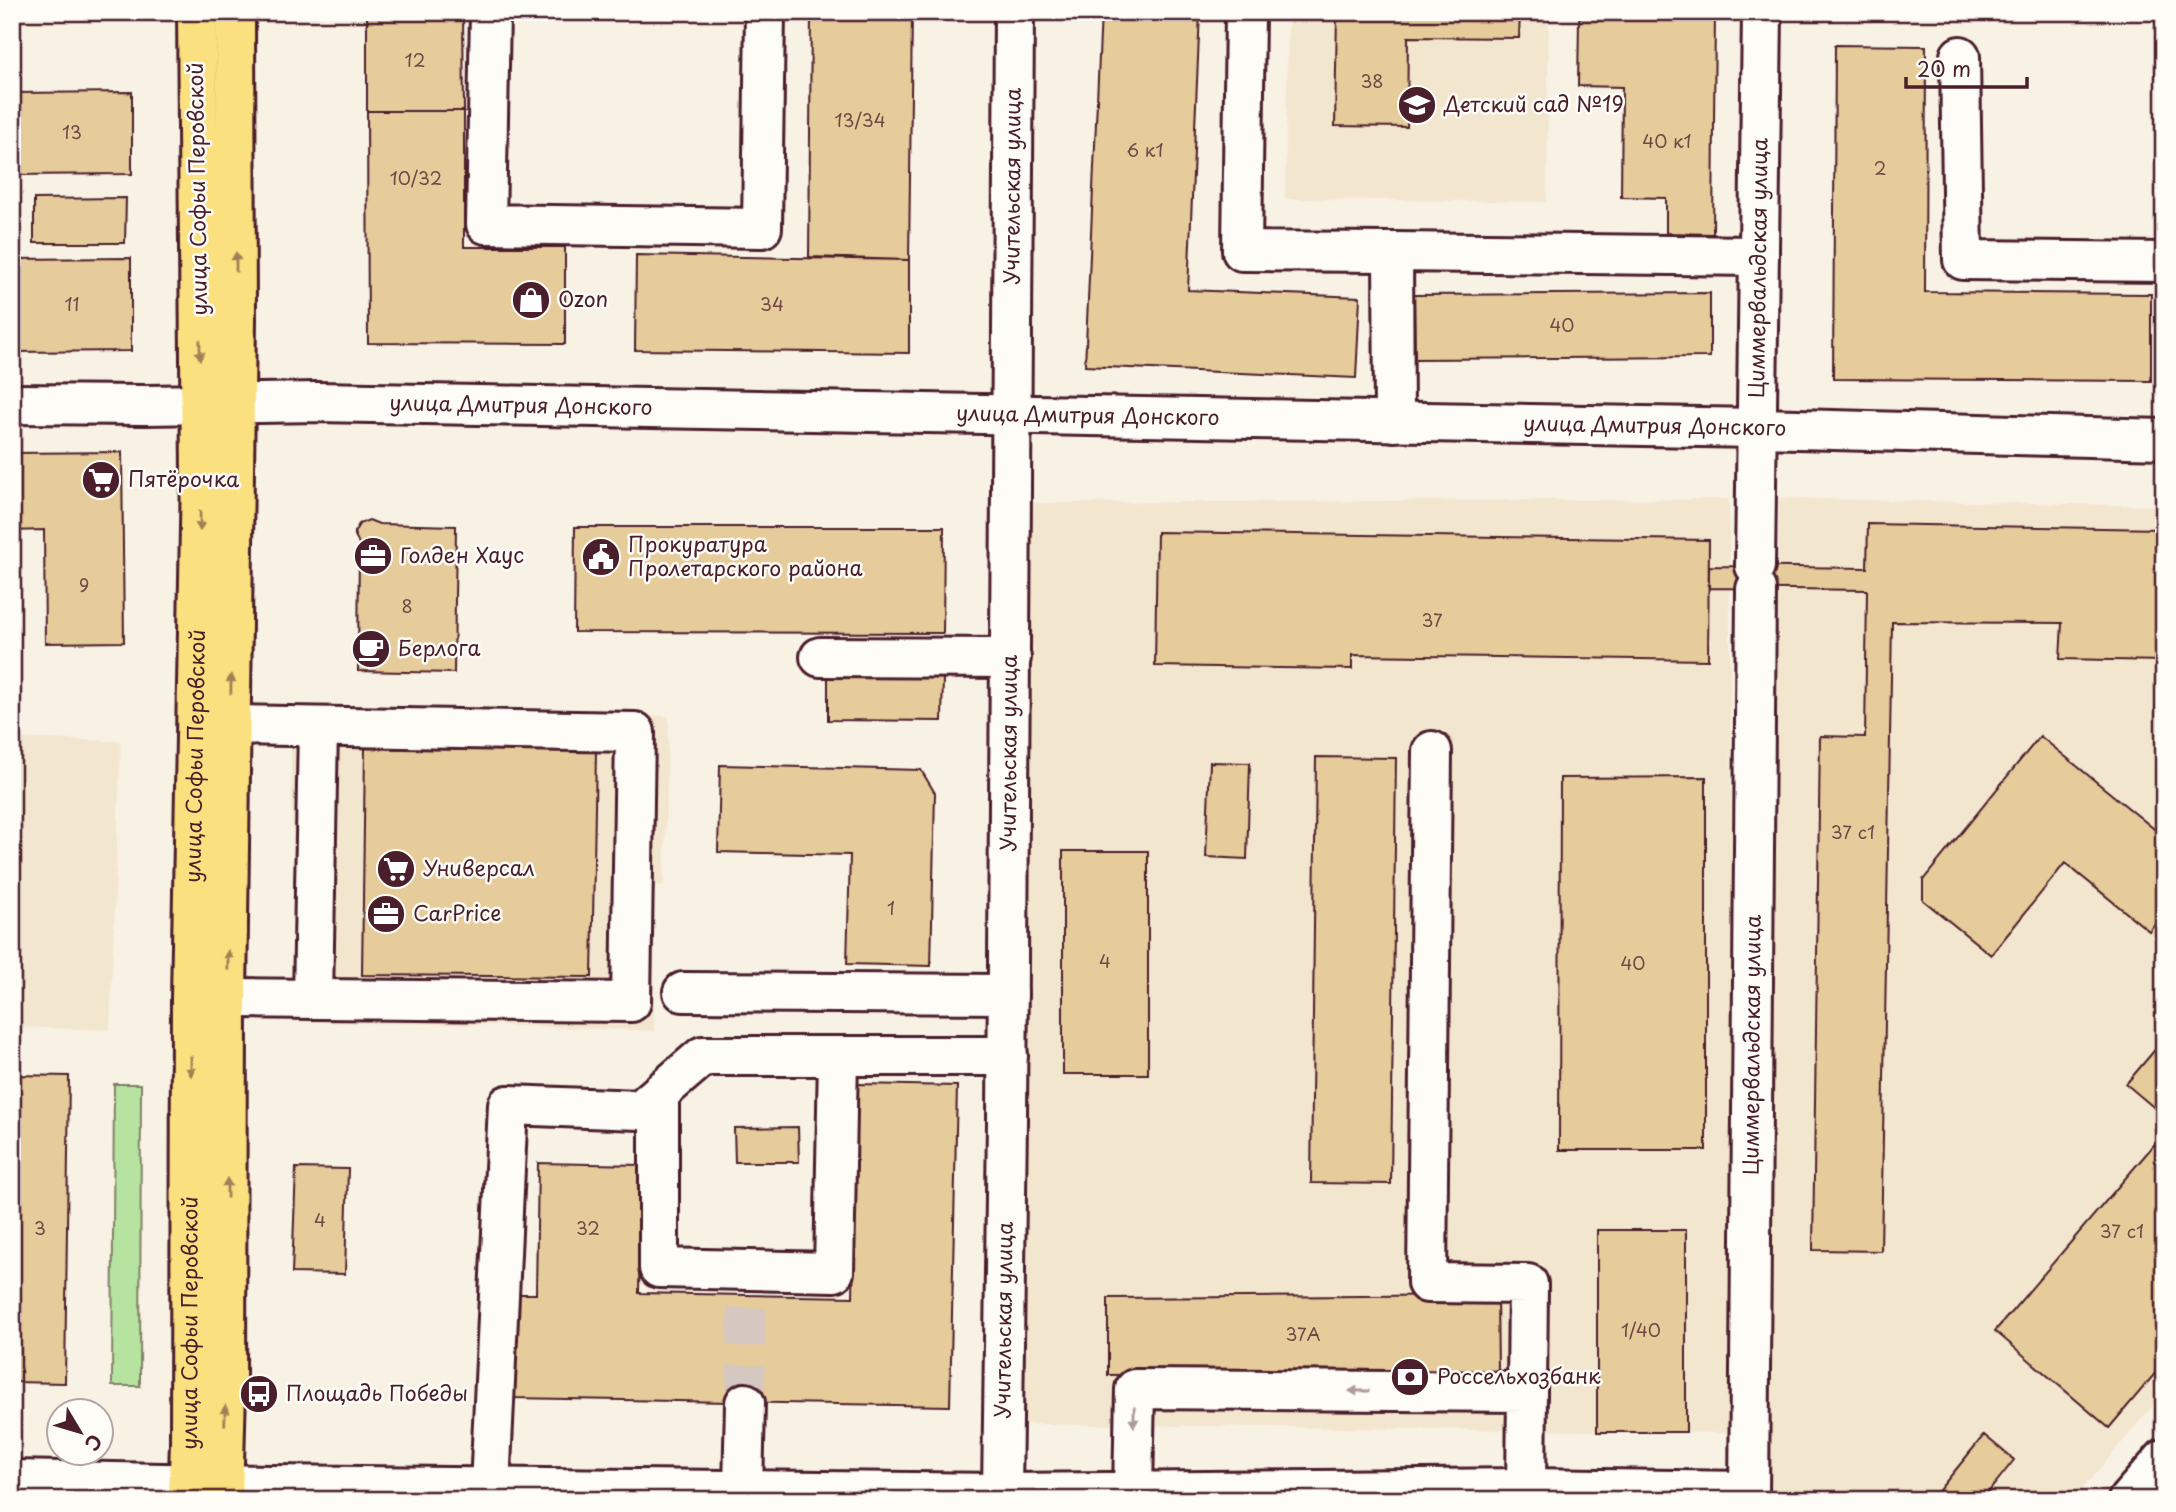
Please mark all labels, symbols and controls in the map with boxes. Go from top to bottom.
house number: 12 [405,46,425,73]
scale bar [1906,46,2027,90]
text: 20 m [1917,52,1971,84]
street label: улица Софьи Перовской [178,62,214,316]
house number: 38 [1360,67,1384,94]
school or university icon: Детский сад №19 [1396,84,1438,126]
street label: Учительская улица [994,87,1028,284]
place label: Детский сад №19 [1443,87,1624,119]
house number: 13/34 [834,106,886,133]
house number: 13 [62,118,82,145]
house number: 40 к1 [1642,127,1692,154]
house number: 6 к1 [1126,136,1164,163]
street label: Циммервальдская улица [1739,137,1774,398]
house number: 2 [1874,154,1886,181]
house number: 10/32 [390,164,442,191]
one-way arrow [230,251,242,273]
shop icon: Ozon [510,279,552,321]
place label: Ozon [558,282,608,314]
house number: 11 [64,290,80,317]
house number: 34 [760,290,784,317]
house number: 40 [1549,311,1575,338]
one-way arrow [194,339,206,361]
street label: улица Дмитрия Донского [389,385,653,422]
street label: улица Дмитрия Донского [956,396,1220,432]
street label: улица Дмитрия Донского [1523,406,1787,443]
supermarket icon: Пятёрочка [80,459,122,501]
place label: Пятёрочка [128,462,240,494]
one-way arrow [194,511,206,533]
place label: Прокуратура Пролетарского района [628,527,863,583]
office icon: Голден Хаус [352,535,394,577]
public building icon: Прокуратура Пролетарского района [580,536,622,578]
place label: Голден Хаус [400,538,524,570]
house number: 9 [79,571,89,598]
house number: 8 [401,592,413,619]
house number: 37 [1421,606,1443,633]
cafe icon: Берлога [350,628,392,670]
street label: улица Софьи Перовской [175,629,212,883]
place label: Берлога [398,631,481,663]
street label: Учительская улица [991,654,1024,851]
one-way arrow [225,672,237,694]
house number: 37 с1 [1831,818,1875,845]
supermarket icon: Универсал [375,848,417,890]
place label: Универсал [423,851,535,883]
office icon: CarPrice [365,893,407,935]
house number: 1 [887,894,895,921]
place label: CarPrice [413,896,501,928]
street label: Циммервальдская улица [1733,914,1768,1175]
house number: 4 [1099,947,1111,974]
one-way arrow [222,949,233,971]
house number: 40 [1620,949,1646,976]
one-way arrow [185,1056,197,1078]
one-way arrow [221,1176,233,1198]
street label: улица Софьи Перовской [172,1196,205,1450]
house number: 4 [314,1206,326,1233]
house number: 3 [34,1214,46,1241]
house number: 32 [576,1214,600,1241]
house number: 37 с1 [2100,1217,2144,1244]
street label: Учительская улица [985,1221,1020,1419]
house number: 1/40 [1621,1316,1661,1343]
house number: 37А [1286,1320,1321,1347]
bank icon: Россельхозбанк [1389,1356,1431,1398]
place label: Россельхозбанк [1437,1359,1601,1391]
bus stop icon: Площадь Победы [238,1373,280,1415]
place label: Площадь Победы [286,1376,468,1408]
one-way arrow [1347,1385,1369,1396]
north arrow [46,1396,116,1466]
one-way arrow [220,1404,231,1426]
one-way arrow [1128,1406,1140,1428]
text: С [79,1429,110,1457]

